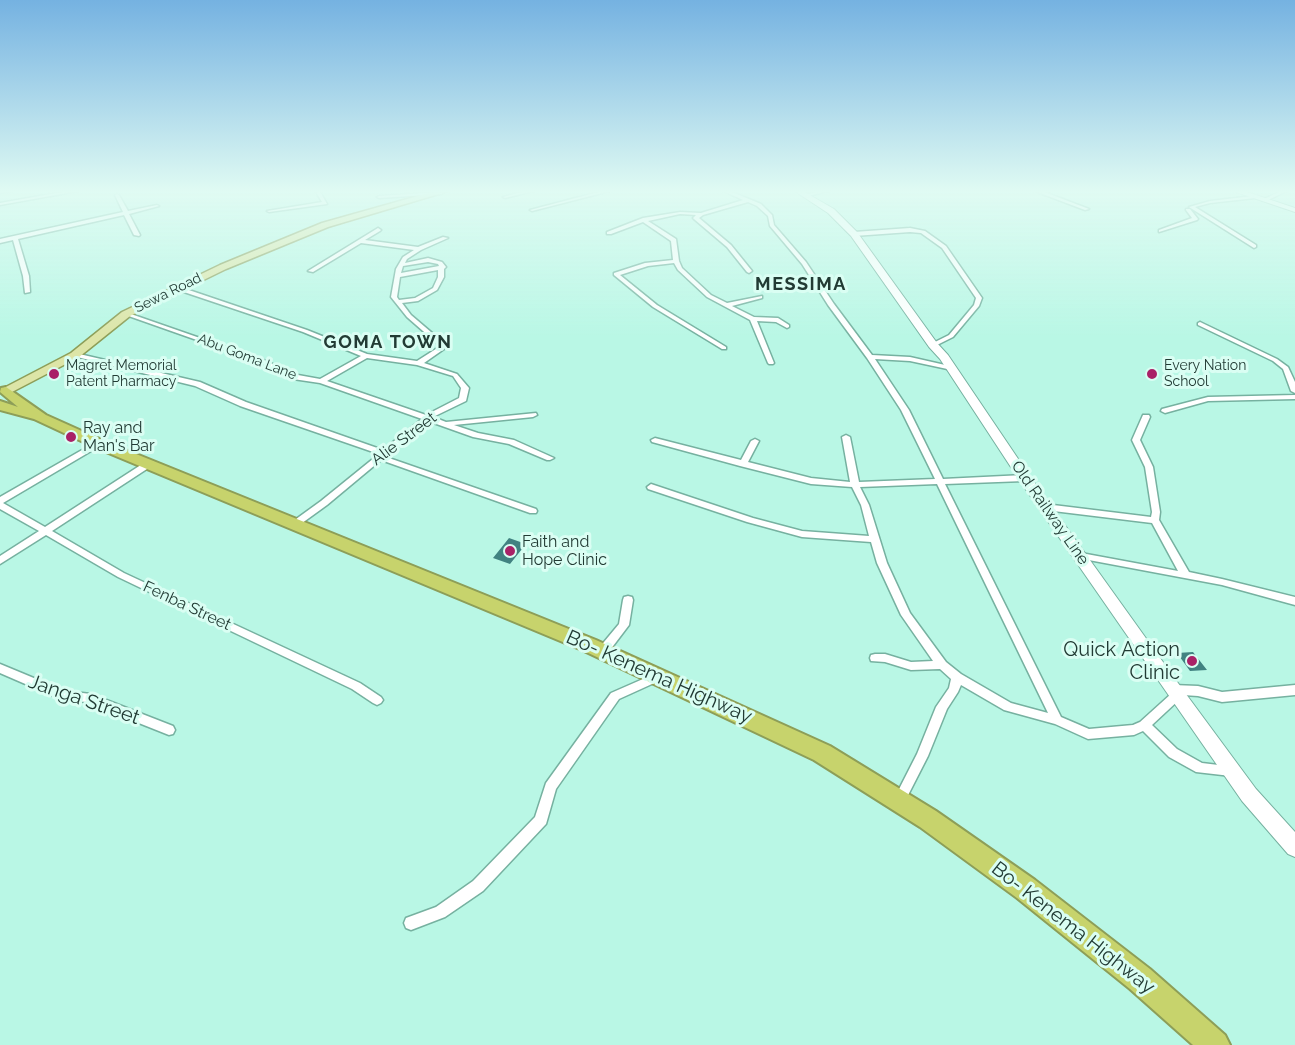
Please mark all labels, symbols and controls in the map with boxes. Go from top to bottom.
street label: Sewa Road [132,270,204,316]
district label: MESSIMA [755,274,847,296]
street label: Abu Goma Lane [195,330,299,384]
district label: GOMA TOWN [324,332,452,354]
place label: Magret Memorial Patent Pharmacy [66,358,177,390]
place label: Every Nation School [1164,358,1246,390]
marker: Magret Memorial Patent Pharmacy [47,367,61,381]
marker: Every Nation School [1145,367,1159,381]
street label: Alie Street [368,408,440,470]
place label: Ray and Man's Bar [83,418,155,456]
marker: Ray and Man's Bar [64,430,78,444]
street label: Old Railway Line [1007,457,1093,569]
place label: Faith and Hope Clinic [522,532,607,570]
marker: Faith and Hope Clinic [503,544,517,558]
street label: Fenba Street [140,577,234,635]
street label: Bo- Kenema Highway [562,625,756,729]
place label: Quick Action Clinic [1063,638,1180,685]
marker: Quick Action Clinic [1185,654,1199,668]
street label: Janga Street [25,670,143,730]
street label: Bo- Kenema Highway [986,857,1160,999]

